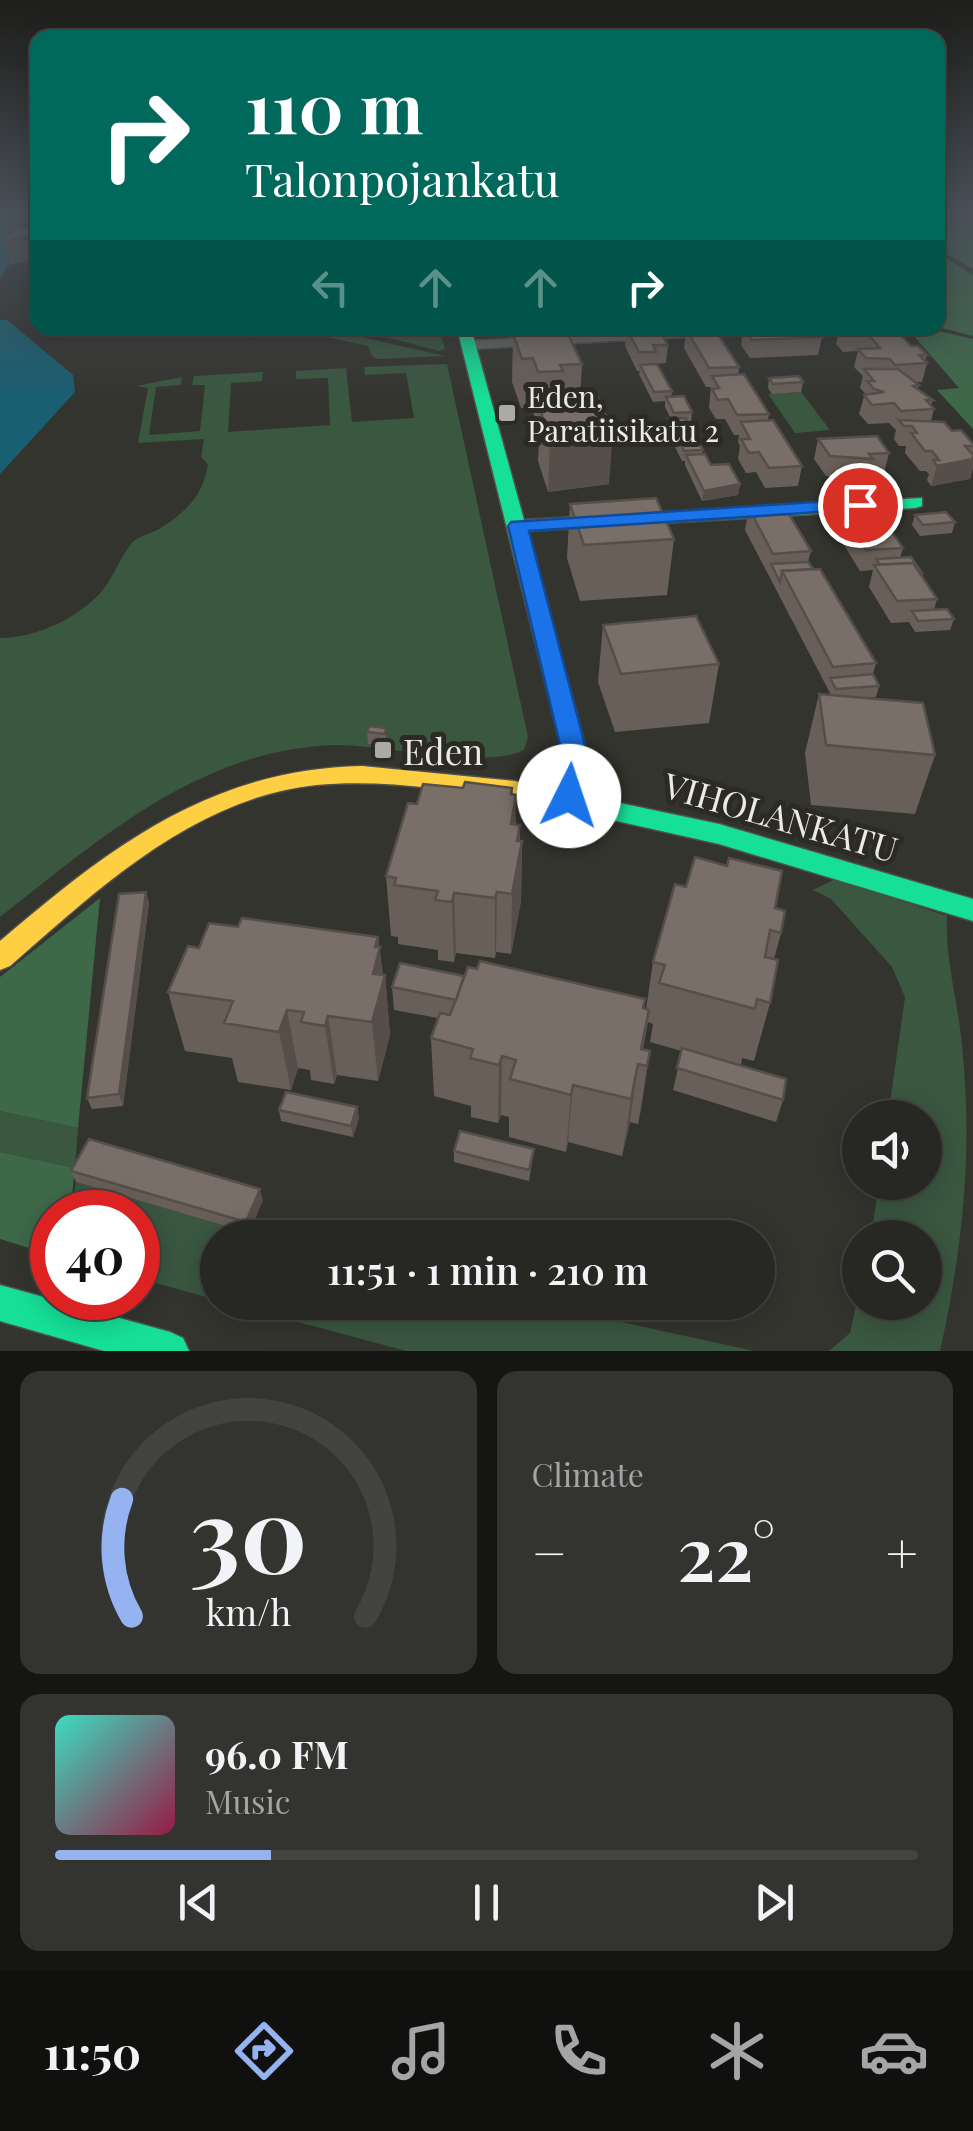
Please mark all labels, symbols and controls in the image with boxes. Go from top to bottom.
text: 110 m [245,58,423,152]
icon: right [80,70,210,200]
text: Talonpojankatu [245,148,560,208]
icon: left [303,260,358,315]
icon: ahead [408,260,463,315]
icon: ahead [513,260,568,315]
icon: right [618,260,673,315]
place label: Eden, Paratiisikatu 2 [527,376,719,450]
marker: Eden, Paratiisikatu 2 [496,402,518,424]
pin [818,463,903,548]
icon: arrive [833,478,888,533]
place label: Eden [403,727,483,774]
marker: Eden [372,739,394,761]
position arrow [517,744,621,848]
street label: VIHOLANKATU [658,760,903,872]
map controls [842,1100,942,1320]
button: sound [842,1100,942,1200]
speed limit sign: 40 [30,1190,160,1320]
button: search [842,1220,942,1320]
text: 11:51 · 1 min · 210 m [327,1244,648,1295]
text: Climate [532,1452,644,1495]
text: 30 [189,1461,307,1600]
text: 22° [677,1501,776,1601]
text: − [532,1514,567,1588]
text: + [886,1514,918,1588]
text: km/h [205,1587,291,1635]
text: 96.0 FM [205,1728,349,1779]
text: Music [205,1779,290,1822]
icon: previous [171,1875,226,1930]
icon: pause [459,1875,514,1930]
icon: next [747,1875,802,1930]
icon: directions [229,2016,299,2086]
icon: music [386,2016,456,2086]
icon: phone [544,2016,614,2086]
icon: climate [702,2016,772,2086]
icon: car [859,2016,929,2086]
text: 11:50 [44,2021,141,2081]

